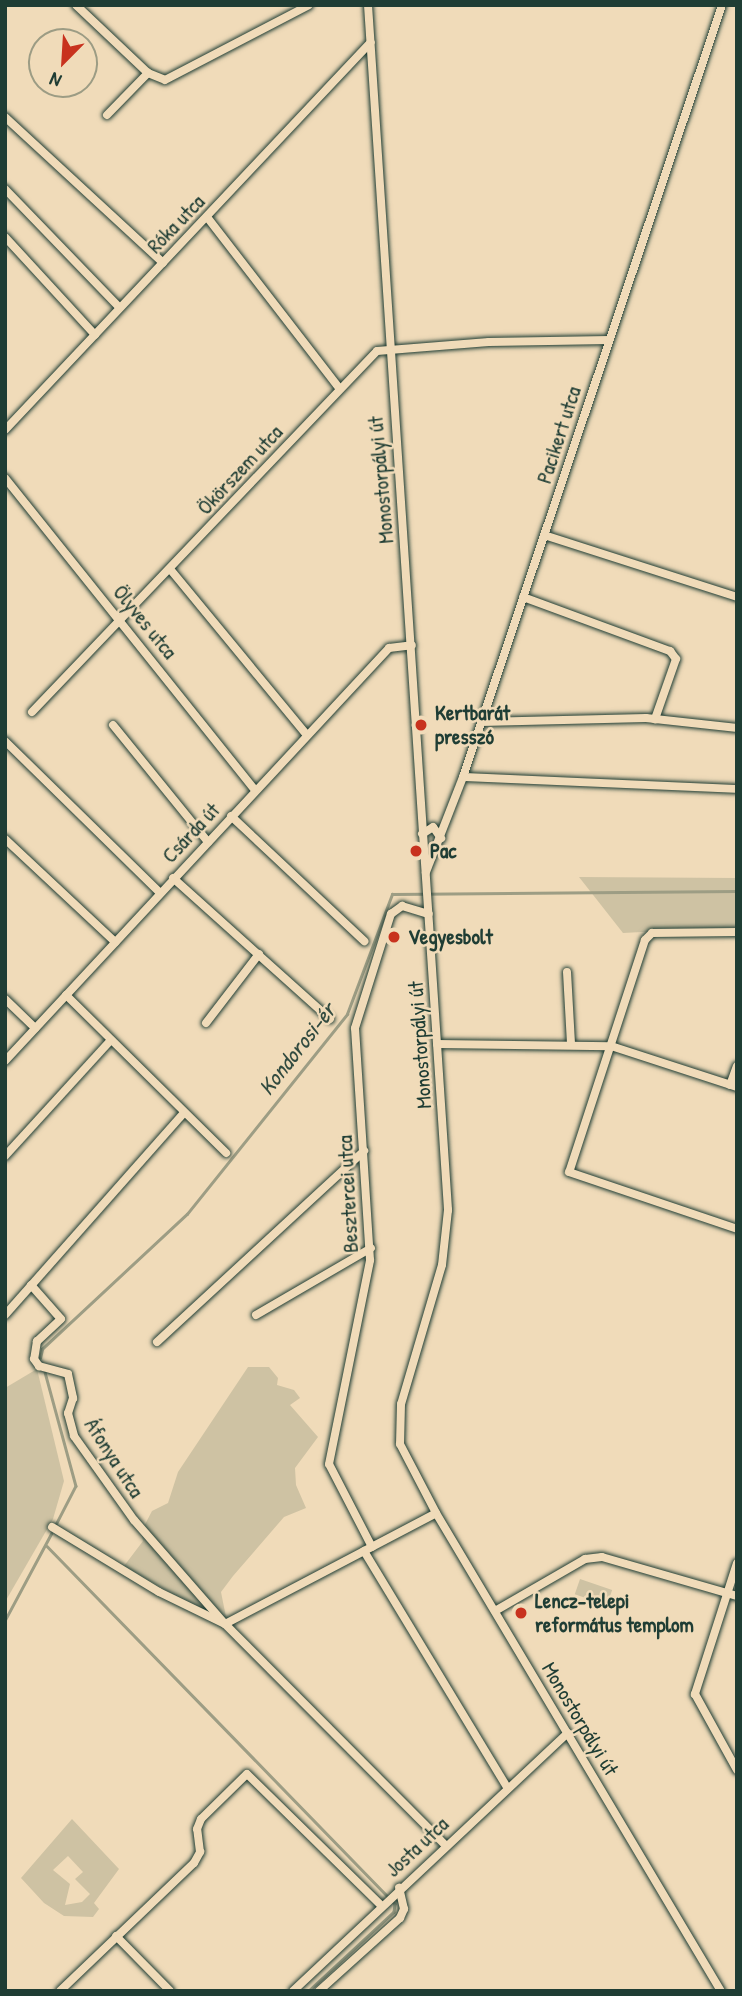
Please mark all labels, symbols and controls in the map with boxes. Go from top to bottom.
north arrow [28,28,98,98]
text: N [45,66,65,94]
street label: Róka utca [142,189,210,259]
street label: Pacikert utca [532,383,586,487]
street label: Monostorpályi út [363,415,399,545]
street label: Ökörszem utca [192,420,288,520]
street label: Ölyves utca [108,580,182,664]
place label: Kertbarát presszó [435,700,510,750]
marker: Kertbarát presszó [413,717,429,733]
street label: Csárda út [157,798,225,868]
place label: Pac [430,838,456,864]
marker: Pac [408,843,424,859]
place label: Vegyesbolt [408,924,493,950]
marker: Vegyesbolt [386,929,402,945]
street label: Monostorpályi út [403,980,437,1110]
water label: Kondorosi-ér [252,997,342,1101]
street label: Besztercei utca [332,1135,364,1253]
street label: Áfonya utca [79,1414,149,1502]
place label: Lencz-telepi református templom [535,1588,694,1638]
marker: Lencz-telepi református templom [513,1605,529,1621]
street label: Monostorpályi út [536,1658,624,1780]
street label: Josta utca [380,1812,454,1882]

